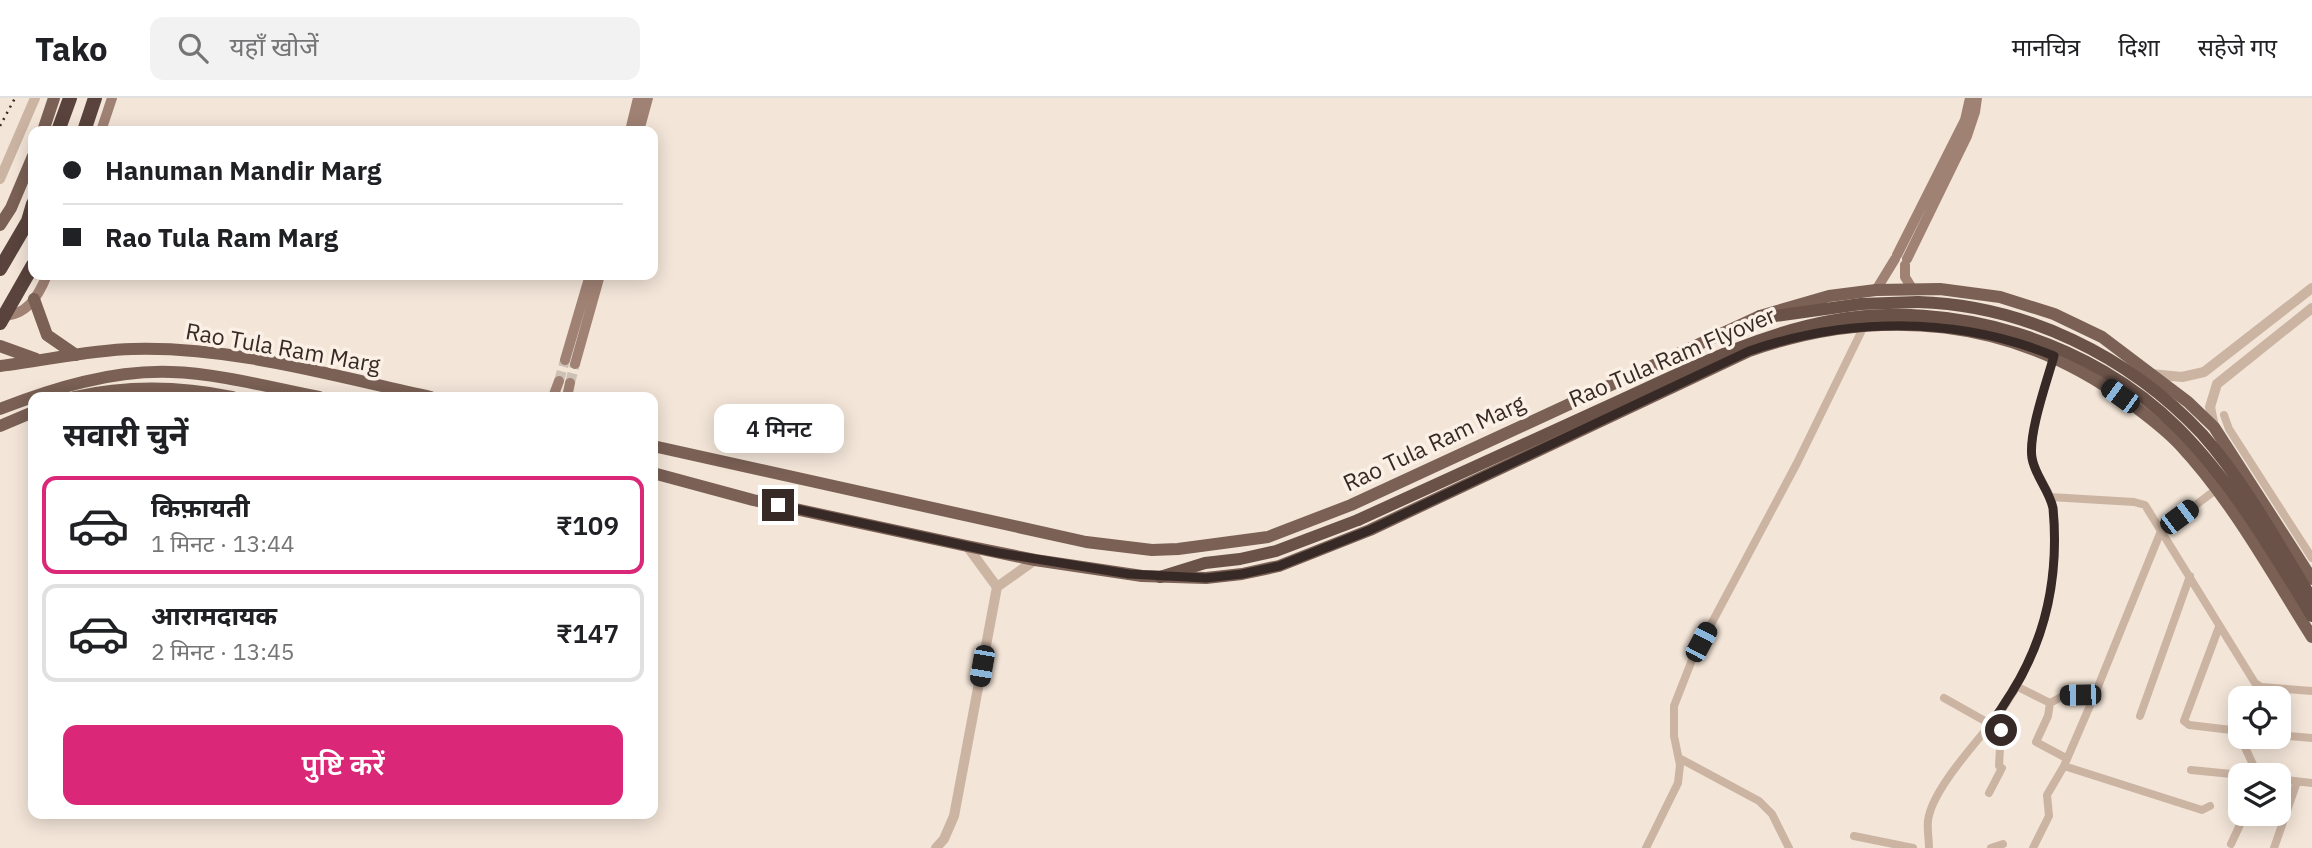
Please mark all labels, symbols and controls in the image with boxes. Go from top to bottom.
search box [150,17,640,80]
text: Tako [35,27,108,70]
icon: search [174,29,212,67]
text: यहाँ खोजें [230,29,319,63]
text: मानचित्र [2012,31,2080,63]
text: दिशा [2118,31,2160,63]
text: सहेजे गए [2198,31,2277,63]
text: Hanuman Mandir Marg [105,153,381,187]
text: Rao Tula Ram Marg [105,220,338,254]
street label: Rao Tula Ram Flyover [1564,299,1780,413]
street label: Rao Tula Ram Marg [183,315,383,379]
car [2097,375,2144,417]
street label: Rao Tula Ram Marg [1338,387,1529,497]
callout: 4 मिनट [713,404,843,452]
text: सवारी चुनें [63,413,188,455]
text: 4 मिनट [746,413,812,443]
route end [762,489,794,521]
text: किफ़ायती [151,490,250,524]
icon: car [67,494,130,557]
car [2156,496,2203,538]
text: ₹109 [556,508,619,542]
text: 1 मिनट · 13:44 [151,528,295,558]
text: आरामदायक [151,598,277,632]
icon: car [67,602,130,665]
text: ₹147 [556,616,619,650]
car [1682,619,1721,665]
text: 2 मिनट · 13:45 [151,636,295,666]
car [969,643,996,689]
car [2059,684,2102,706]
map controls [2228,686,2291,826]
button: locate [2228,686,2291,749]
route start [1985,714,2017,746]
button: पुष्टि करें [63,725,623,805]
button: layers [2228,763,2291,826]

